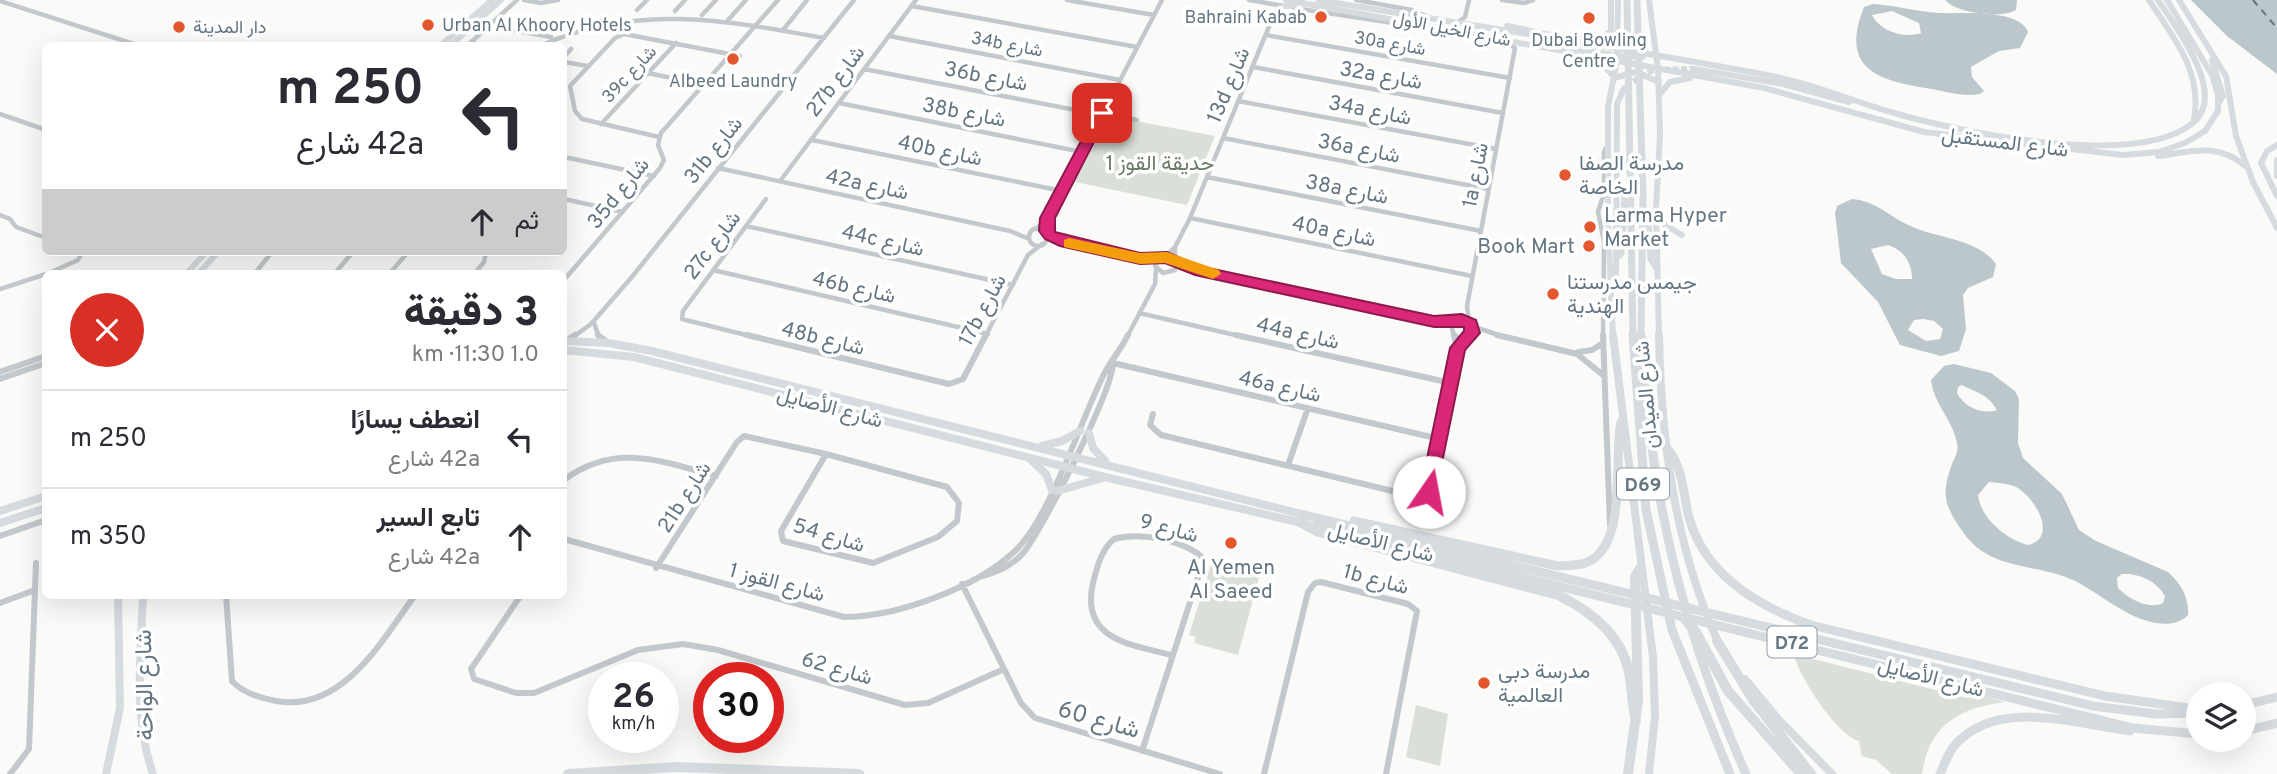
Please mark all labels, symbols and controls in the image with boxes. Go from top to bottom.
place label: Bahraini Kabab [1185,7,1307,30]
street label: شارع الخيل الأول [1391,8,1513,53]
marker: Bahraini Kabab [1313,9,1329,25]
marker: Dubai Bowling Centre [1581,10,1597,26]
place label: Urban Al Khoory Hotels [442,15,632,38]
place label: دار المدينة [193,17,266,40]
marker: Urban Al Khoory Hotels [420,17,436,33]
marker: دار المدينة [171,19,187,35]
street label: 34b شارع [969,27,1045,64]
street label: 30a شارع [1352,27,1427,62]
place label: Dubai Bowling Centre [1531,30,1647,74]
street label: 39c شارع [598,41,663,109]
street label: 27b شارع [801,41,872,123]
street label: 13d شارع [1201,44,1257,128]
marker: Albeed Laundry [725,51,741,67]
street label: 36b شارع [942,56,1030,99]
street label: 32a شارع [1337,56,1424,97]
text: 250 m [277,60,424,122]
icon: left [448,70,539,161]
place label: Albeed Laundry [669,71,797,94]
pin [1072,83,1132,143]
street label: 34a شارع [1326,90,1413,133]
street label: 38b شارع [920,92,1008,135]
icon: arrive [1083,94,1121,132]
street label: 31b شارع [679,112,750,190]
street label: شارع المستقبل [1940,122,2070,165]
text: 42a شارع [296,126,424,166]
street label: 36a شارع [1315,128,1402,171]
street label: 40b شارع [895,129,984,174]
street label: 1a شارع [1457,141,1496,210]
park label: حديقة القوز 1 [1106,151,1214,178]
place label: مدرسة الصفا الخاصة [1579,151,1684,202]
street label: 35d شارع [582,153,656,235]
street label: 42a شارع [823,164,911,207]
marker: مدرسة الصفا الخاصة [1557,167,1573,183]
street label: 38a شارع [1303,169,1390,212]
icon: ahead [463,203,501,241]
place label: Larma Hyper Market [1604,203,1727,254]
text: ثم [515,206,539,239]
street label: 27c شارع [679,206,748,286]
street label: 40a شارع [1289,210,1378,254]
street label: 44c شارع [839,219,927,264]
marker: Larma Hyper Market [1582,219,1598,235]
place label: Book Mart [1477,234,1575,261]
marker: Book Mart [1581,238,1597,254]
street label: 46b شارع [809,266,898,311]
street label: 17b شارع [953,270,1013,351]
place label: جيمس مدرستنا الهندية [1567,270,1697,321]
marker: جيمس مدرستنا الهندية [1545,286,1561,302]
text: 3 دقيقة [404,288,539,341]
button: close [70,293,144,367]
street label: 44a شارع [1254,312,1342,357]
street label: 48b شارع [778,316,867,363]
street label: شارع الميدان [1629,340,1666,450]
text: 1.0 km · 11:30 [412,341,539,370]
street label: 46a شارع [1236,365,1324,410]
street label: شارع الأصايل [774,381,885,436]
text: انعطف يسارًا [350,405,480,438]
icon: left [501,420,539,458]
text: 250 m [70,423,147,456]
text: 42a شارع [388,446,480,475]
position arrow [1392,455,1466,529]
street label: 21b شارع [652,457,718,539]
road number: D69 [1617,468,1669,499]
text: تابع السير [377,503,480,536]
street label: شارع 9 [1136,509,1201,550]
street label: شارع 54 [789,513,868,560]
street label: شارع الأصايل [1325,517,1436,570]
icon: ahead [501,518,539,556]
text: 350 m [70,521,147,554]
marker: Al Yemen Al Saeed [1223,535,1239,551]
text: 42a شارع [388,544,480,573]
place label: Al Yemen Al Saeed [1187,555,1275,606]
street label: شارع القوز 1 [726,558,827,609]
street label: 1b شارع [1340,559,1411,602]
road number: D72 [1768,626,1816,657]
street label: شارع الواحة [130,629,162,741]
street label: شارع 62 [798,646,875,692]
street label: شارع الأصايل [1875,652,1986,705]
place label: مدرسة دبي العالمية [1498,659,1590,710]
speed limit sign: 30 [693,662,784,753]
marker: مدرسة دبي العالمية [1476,675,1492,691]
text: 26 [612,676,655,720]
map controls [2186,682,2256,752]
button: layers [2186,682,2256,752]
street label: شارع 60 [1054,695,1143,747]
text: km/h [612,713,655,736]

